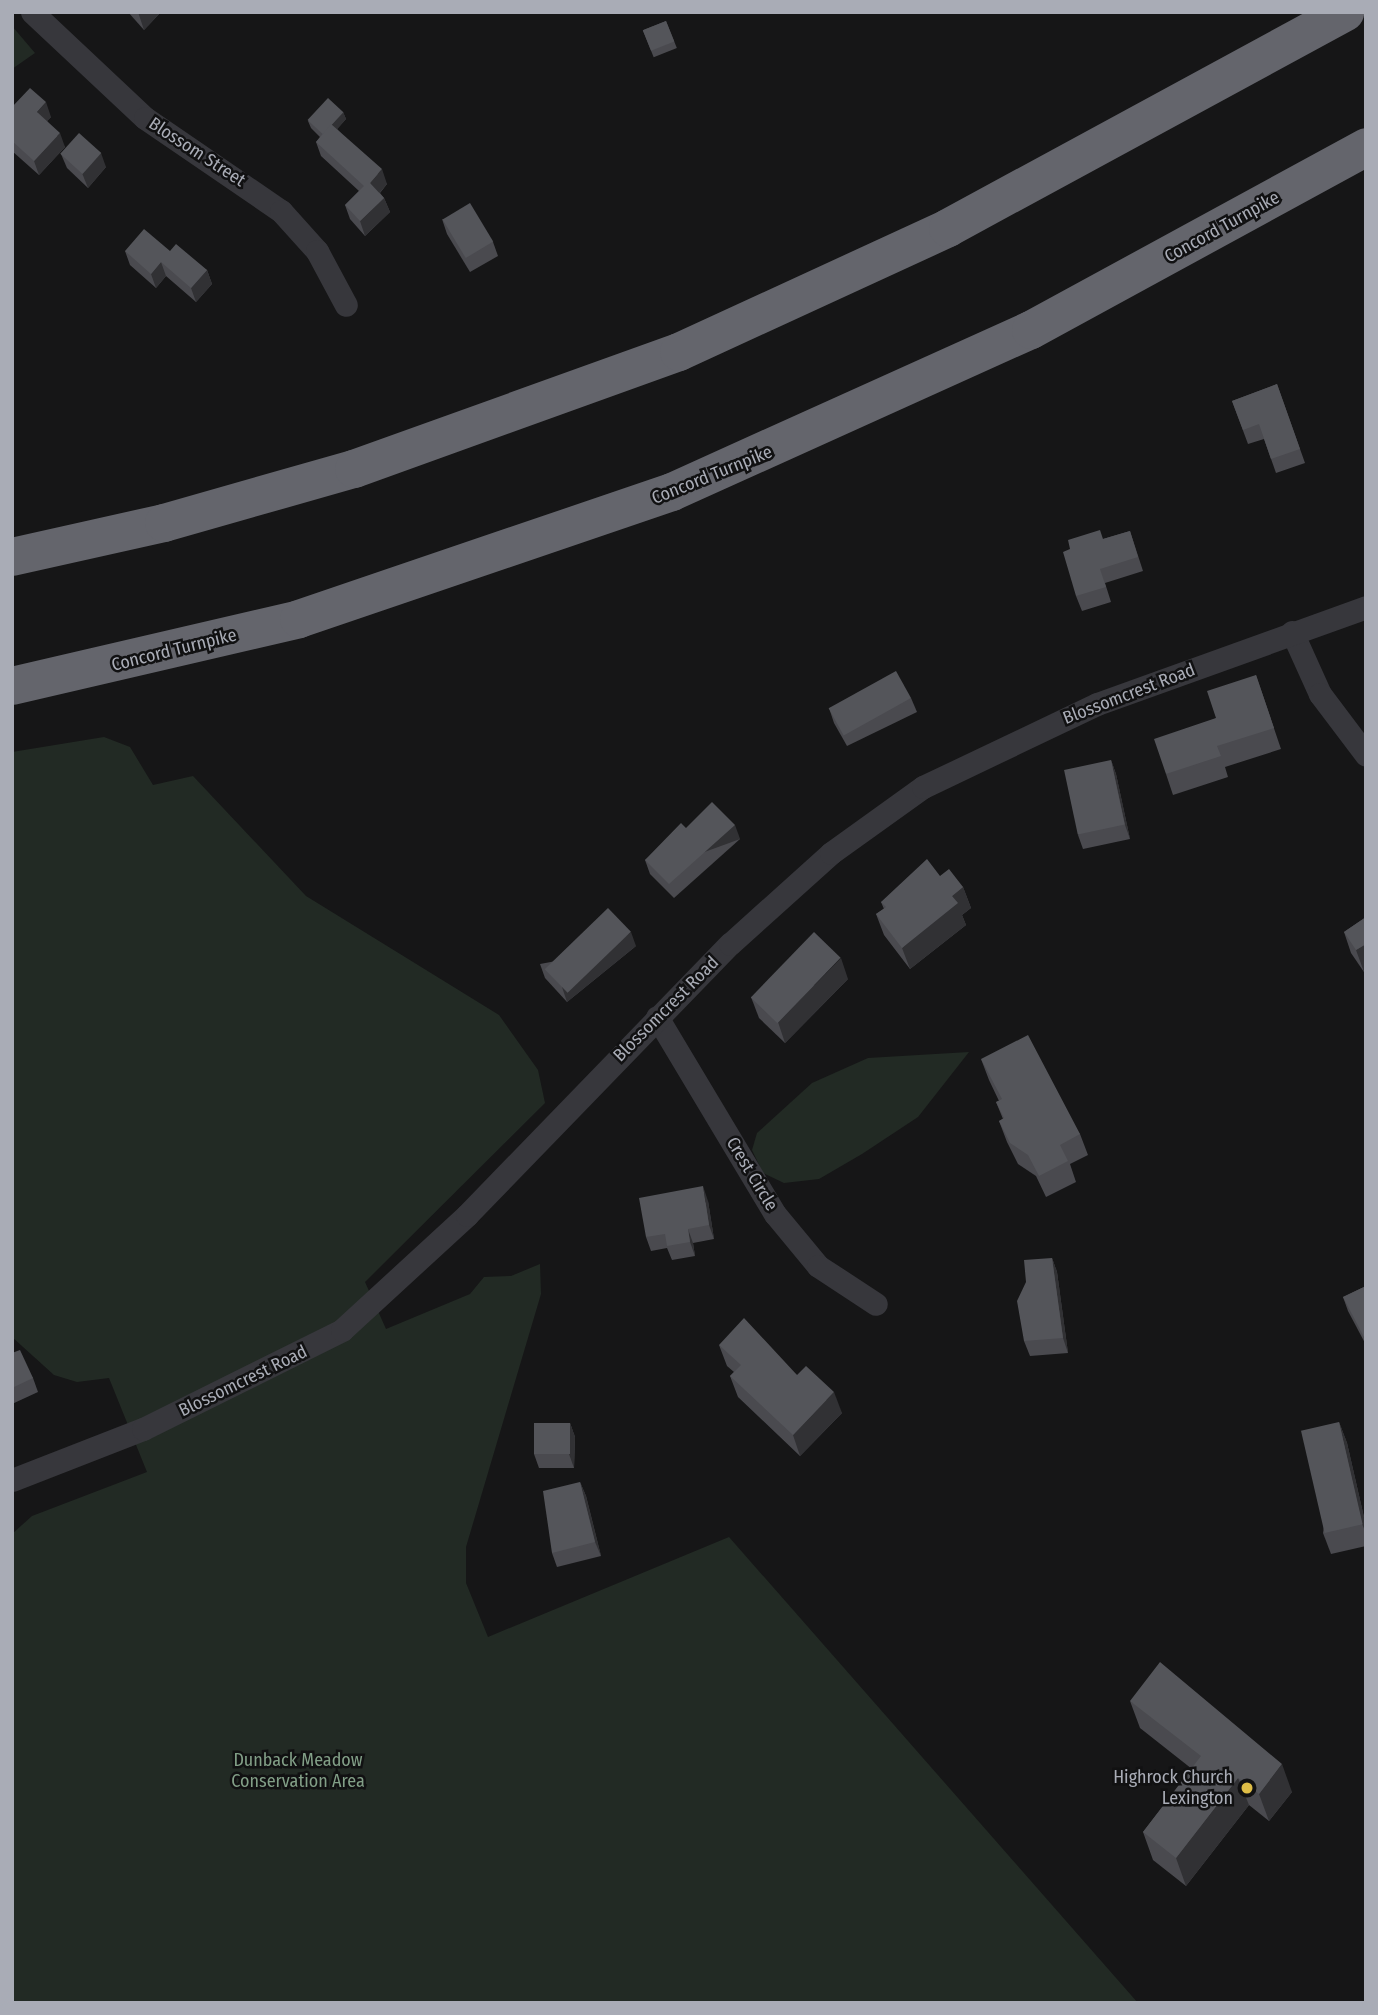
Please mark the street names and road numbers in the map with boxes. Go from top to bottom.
street label: Blossom Street [145,113,249,191]
street label: Concord Turnpike [1161,186,1283,268]
street label: Concord Turnpike [648,441,776,509]
street label: Concord Turnpike [109,624,239,676]
street label: Blossomcrest Road [1060,659,1198,729]
street label: Blossomcrest Road [609,952,723,1066]
street label: Crest Circle [722,1133,782,1215]
street label: Blossomcrest Road [175,1341,311,1421]

